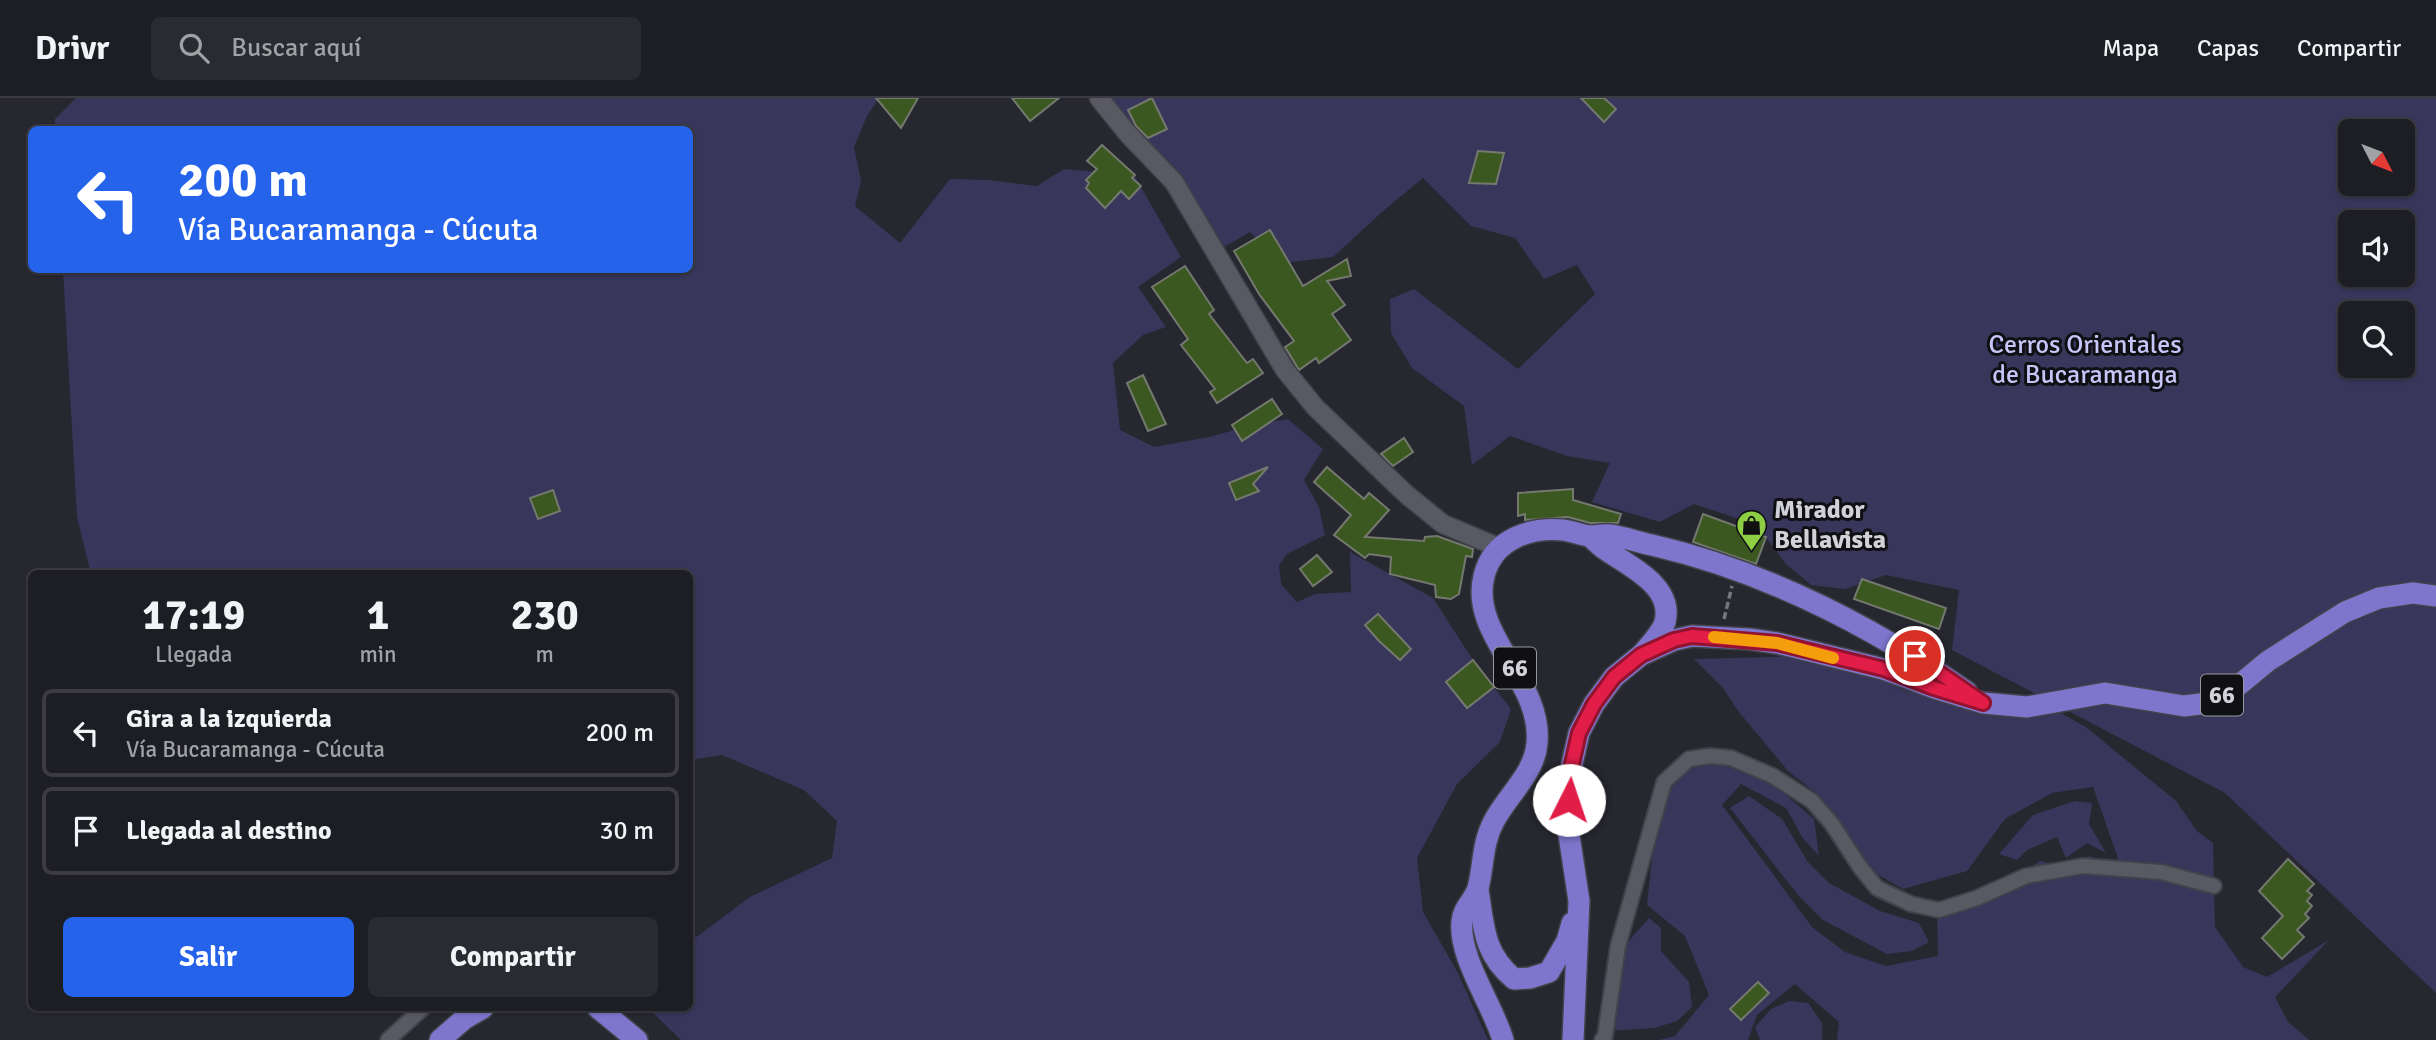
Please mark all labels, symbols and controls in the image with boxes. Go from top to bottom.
search box [151,17,641,80]
text: Drivr [35,28,109,69]
icon: search [175,29,213,67]
text: Buscar aquí [231,32,361,64]
text: Mapa [2103,33,2159,63]
text: Capas [2197,33,2259,63]
text: Compartir [2297,33,2401,63]
north arrow [2338,119,2415,196]
map controls [2338,119,2415,378]
text: 200 m [178,150,308,210]
icon: left [63,154,154,245]
text: Vía Bucaramanga - Cúcuta [178,210,538,249]
button: sound [2338,210,2415,287]
button: search [2338,301,2415,378]
park label: Cerros Orientales de Bucaramanga [1988,329,2182,391]
place label: Mirador Bellavista [1774,494,1886,556]
shop icon: Mirador Bellavista [1734,508,1768,552]
text: 17:19 [142,590,245,641]
text: 1 [367,590,389,641]
text: 230 [511,590,579,641]
pin [1885,626,1945,686]
icon: arrive [1896,637,1934,675]
text: Llegada [155,640,232,669]
text: min [359,640,397,669]
text: m [536,640,554,669]
road number: 66 [1494,648,1536,688]
road number: 66 [2201,674,2243,716]
text: Gira a la izquierda [126,703,332,735]
icon: left [67,714,105,752]
text: 200 m [585,717,654,749]
text: Vía Bucaramanga - Cúcuta [126,735,385,764]
position arrow [1532,763,1606,837]
icon: arrive [67,812,105,850]
text: Llegada al destino [126,815,332,847]
text: 30 m [599,815,654,847]
button: Salir [63,917,354,997]
button: Compartir [368,917,658,997]

